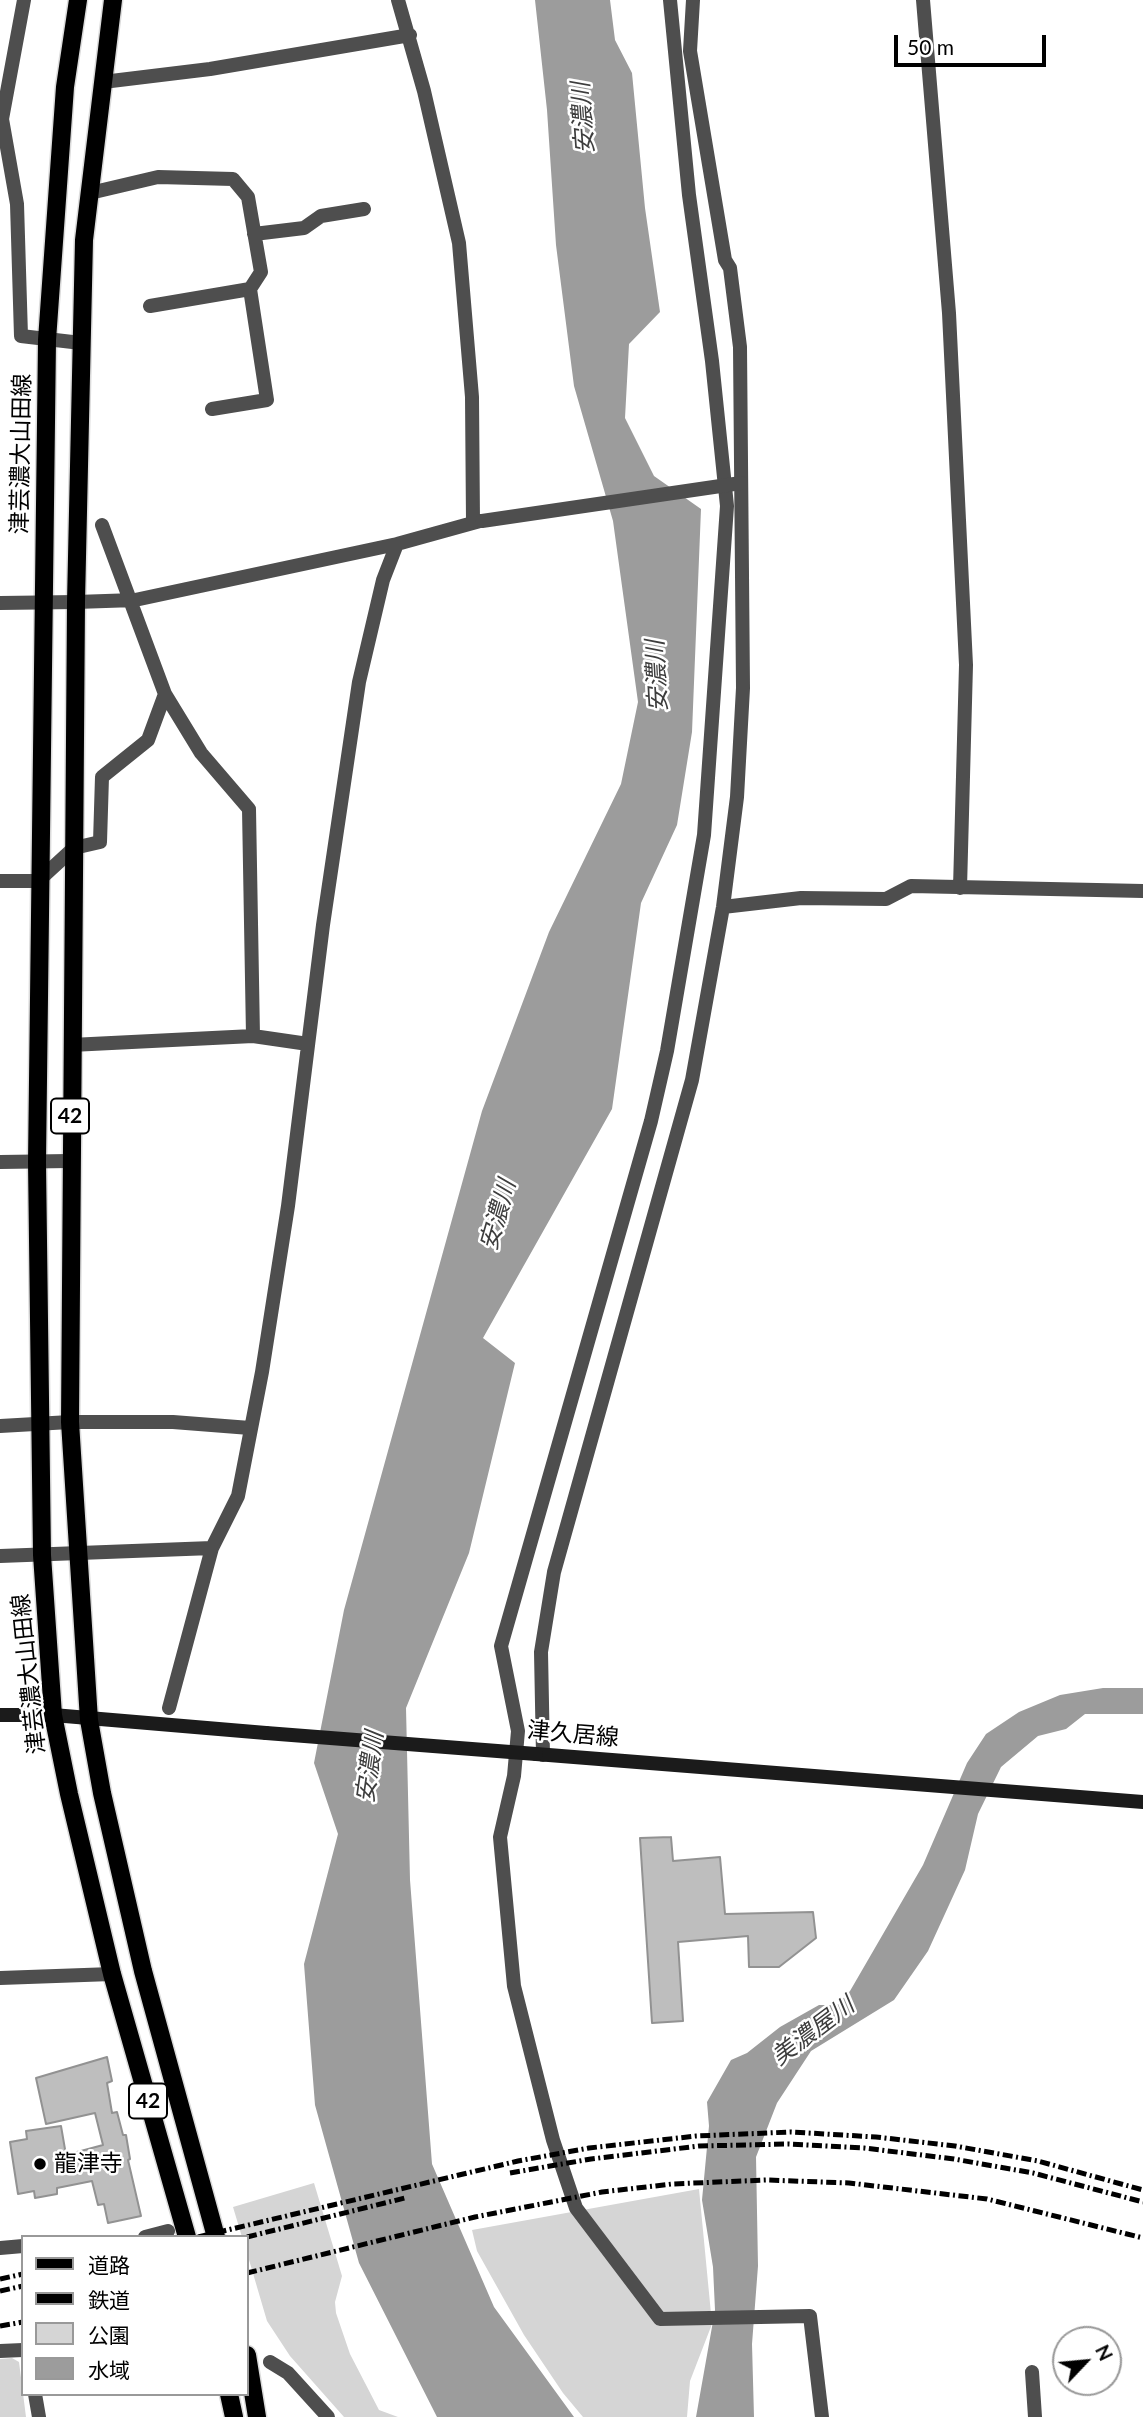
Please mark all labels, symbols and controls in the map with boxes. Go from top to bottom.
scale bar [898,21,1050,65]
text: 50 m [907,34,954,59]
water label: 安濃川 [566,81,600,155]
street label: 津芸濃大山田線 [6,373,36,535]
water label: 安濃川 [641,639,673,713]
road number: 42 [51,1098,89,1134]
water label: 安濃川 [474,1176,522,1254]
street label: 津芸濃大山田線 [7,1592,51,1756]
street label: 津久居線 [526,1716,620,1752]
water label: 安濃川 [351,1729,389,1805]
water label: 美濃屋川 [766,1991,860,2071]
road number: 42 [129,2084,167,2118]
place label: 龍津寺 [54,2150,123,2178]
marker: 龍津寺 [32,2156,48,2172]
legend [21,2235,248,2396]
text: 道路 [88,2252,130,2277]
text: 鉄道 [88,2287,130,2312]
text: 公園 [88,2322,130,2347]
north arrow [1052,2326,1122,2396]
text: N [1091,2341,1118,2364]
text: 水域 [88,2357,130,2382]

